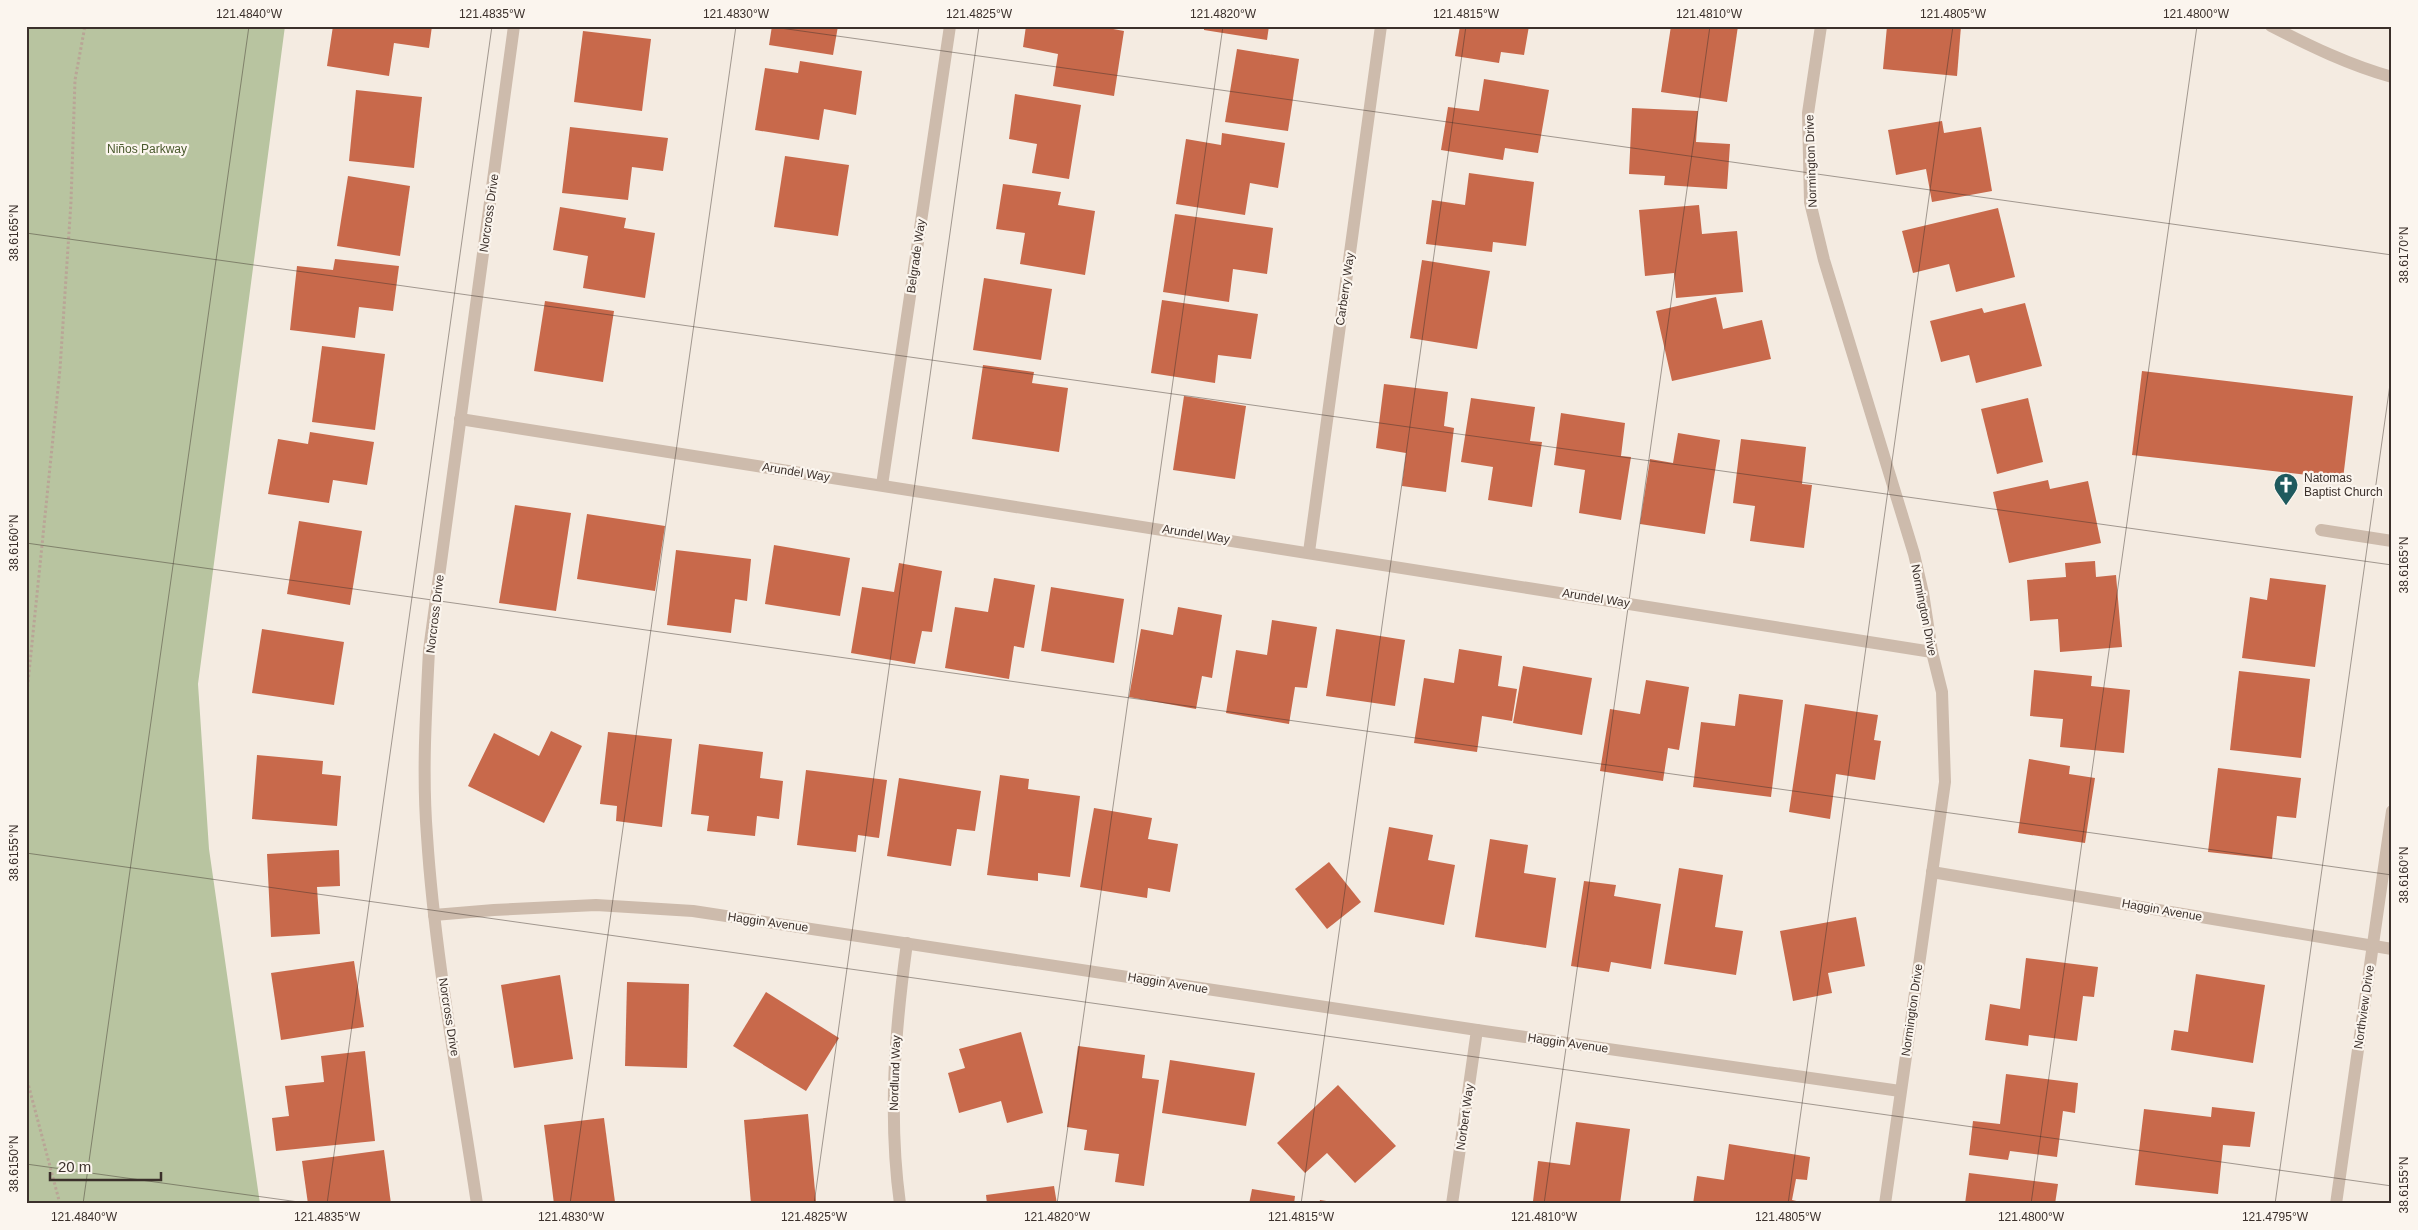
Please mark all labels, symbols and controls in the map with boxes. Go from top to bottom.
text: 121.4840°W [216,7,283,21]
text: 121.4835°W [459,7,526,21]
text: 121.4830°W [703,7,770,21]
text: 121.4825°W [946,7,1013,21]
text: 121.4820°W [1190,7,1257,21]
text: 121.4815°W [1433,7,1500,21]
text: 121.4810°W [1676,7,1743,21]
text: 121.4805°W [1920,7,1987,21]
text: 121.4800°W [2163,7,2230,21]
street label: Normington Drive [1802,114,1820,208]
park label: Niños Parkway [107,142,187,156]
street label: Norcross Drive [477,172,501,253]
text: 38.6165°N [7,205,21,261]
street label: Belgrade Way [904,218,928,294]
text: 38.6170°N [2397,227,2411,283]
street label: Carberry Way [1333,252,1357,326]
street label: Arundel Way [761,460,831,484]
place label: Natomas Baptist Church [2304,471,2383,499]
church icon: Natomas Baptist Church [2273,472,2299,506]
text: 38.6160°N [7,515,21,571]
street label: Arundel Way [1161,522,1231,546]
text: 38.6165°N [2397,537,2411,593]
street label: Normington Drive [1908,563,1940,657]
street label: Norcross Drive [423,573,447,654]
street label: Arundel Way [1561,586,1631,610]
text: 38.6155°N [7,825,21,881]
text: 38.6160°N [2397,847,2411,903]
street label: Haggin Avenue [2121,896,2204,924]
street label: Haggin Avenue [727,909,809,935]
street label: Normington Drive [1899,962,1925,1057]
street label: Northview Drive [2351,964,2377,1050]
street label: Haggin Avenue [1127,970,1210,996]
street label: Norcross Drive [436,977,462,1058]
street label: Haggin Avenue [1527,1030,1609,1056]
street label: Nordlund Way [887,1035,903,1111]
street label: Norbert Way [1453,1083,1477,1151]
text: 38.6150°N [7,1136,21,1192]
scale bar [50,1150,161,1182]
text: 38.6155°N [2397,1157,2411,1213]
text: 20 m [58,1158,91,1175]
text: 121.4840°W [51,1210,118,1224]
text: 121.4835°W [294,1210,361,1224]
text: 121.4830°W [538,1210,605,1224]
text: 121.4825°W [781,1210,848,1224]
text: 121.4820°W [1024,1210,1091,1224]
text: 121.4815°W [1268,1210,1335,1224]
text: 121.4810°W [1511,1210,1578,1224]
text: 121.4805°W [1755,1210,1822,1224]
text: 121.4800°W [1998,1210,2065,1224]
text: 121.4795°W [2242,1210,2309,1224]

